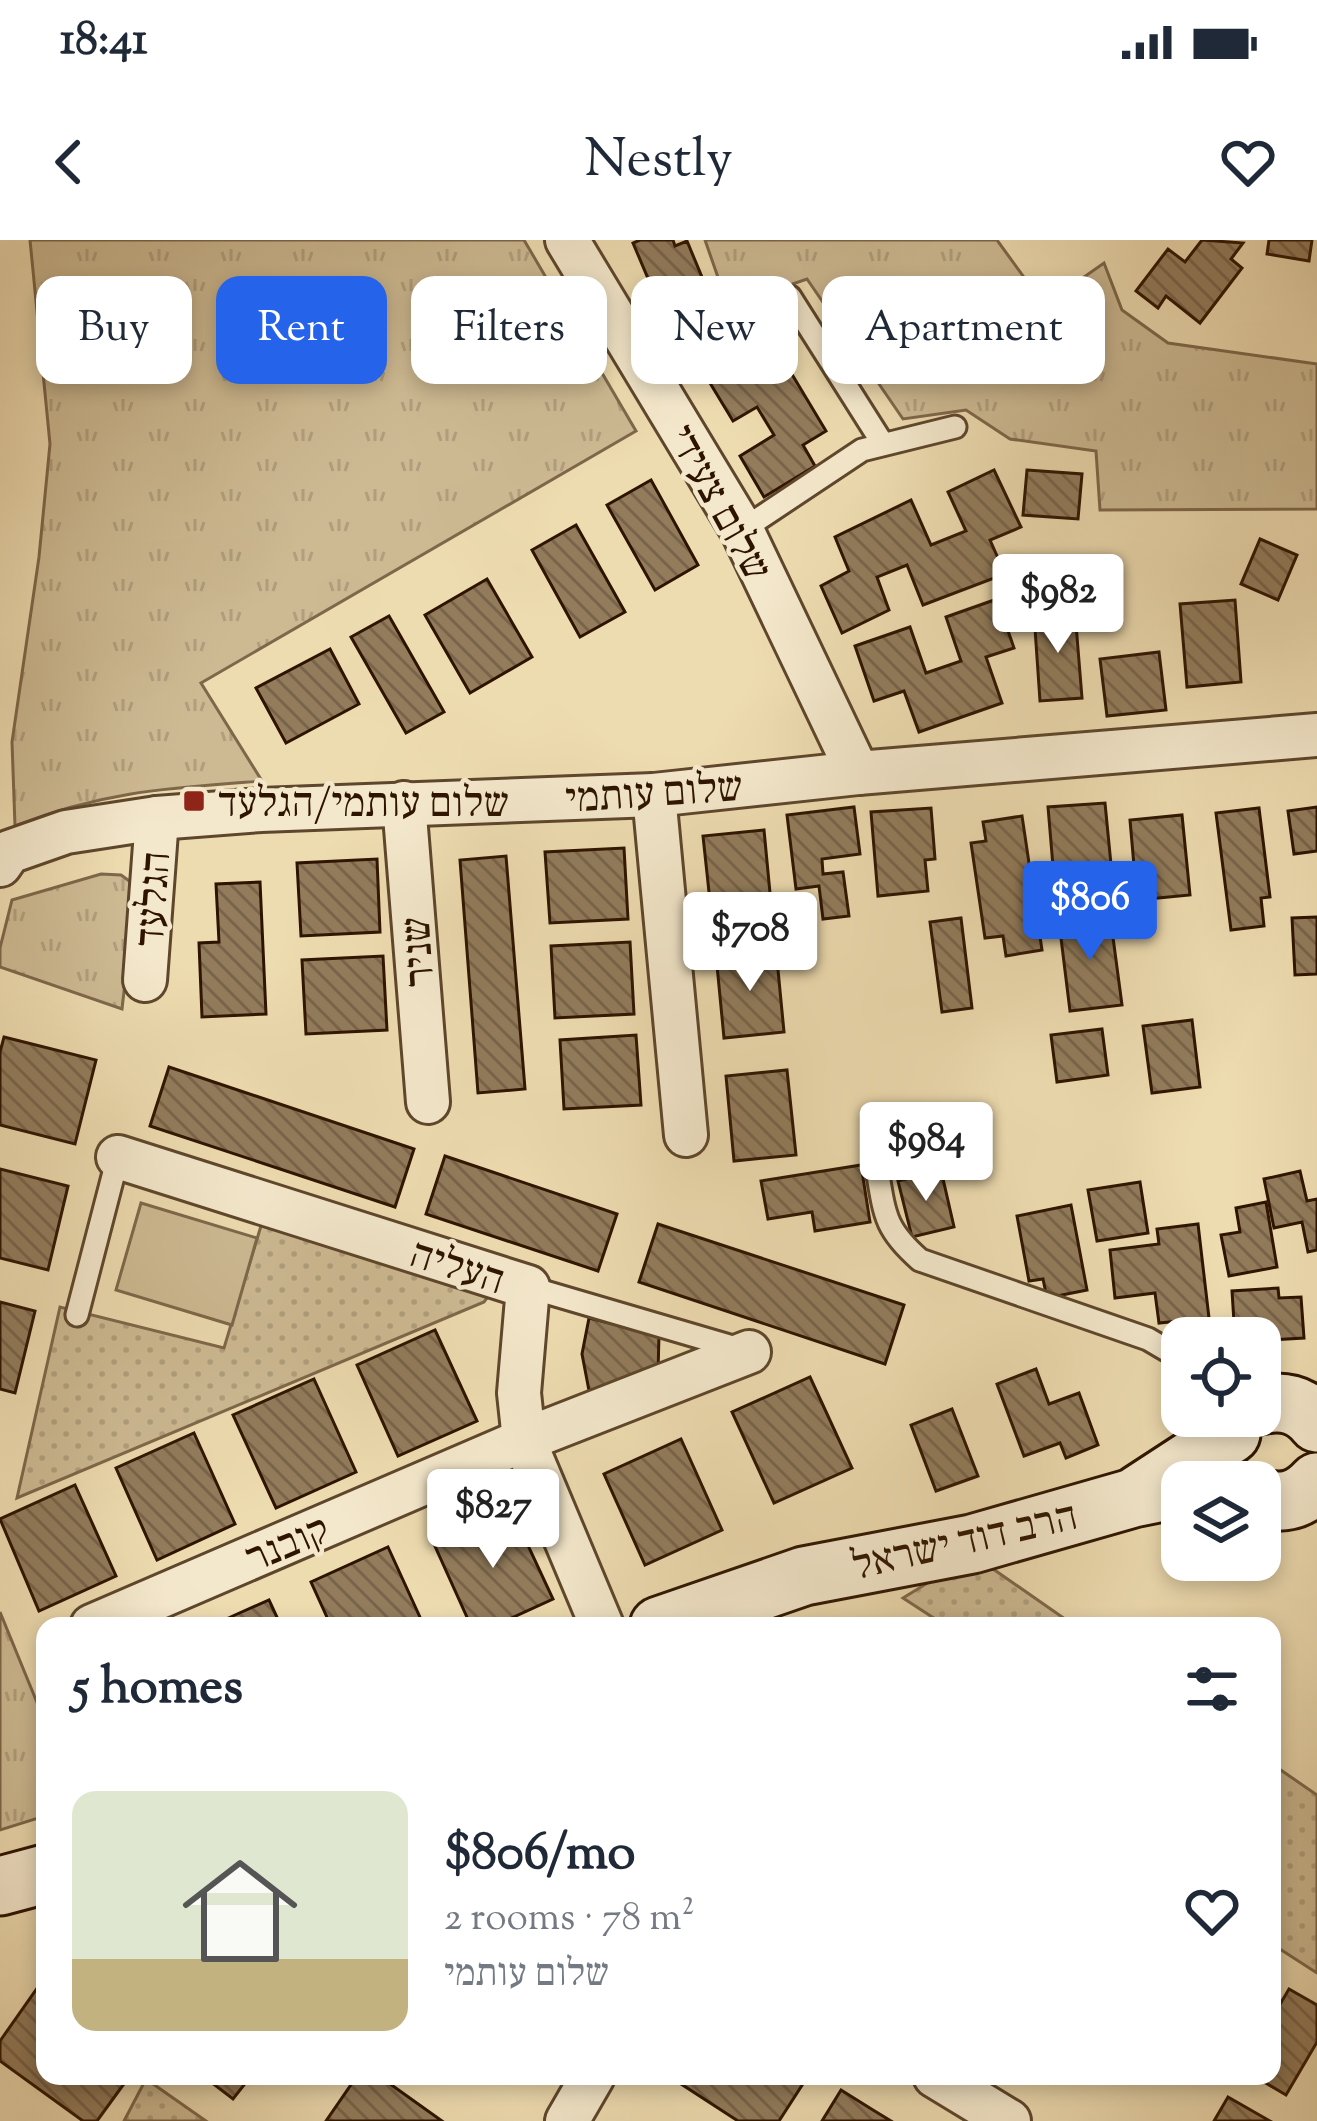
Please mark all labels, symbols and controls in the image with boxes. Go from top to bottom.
text: 18:41 [60,10,147,75]
text: Nestly [584,123,733,201]
icon: back [36,129,102,195]
icon: heart [1215,129,1281,195]
chip: Buy [36,276,192,384]
chip: Rent [216,276,387,384]
chip: Filters [411,276,607,384]
chip: New [631,276,798,384]
chip: Apartment [822,276,1105,384]
street label: שלום צעידי [649,415,784,593]
pin: $982 [987,554,1129,656]
text: $982 [1019,565,1097,621]
street label: שלום עותמי [564,760,745,832]
place label: שלום עותמי/הגלעד [218,776,509,836]
marker: שלום עותמי/הגלעד [181,788,207,814]
street label: הגלעד [123,849,189,949]
pin: $806 [1019,861,1161,963]
text: $806 [1050,872,1130,928]
pin: $708 [679,892,821,994]
text: $708 [710,903,790,959]
street label: שניר [389,914,453,989]
pin: $984 [855,1102,997,1204]
text: $984 [887,1113,965,1169]
street label: העליה [401,1226,512,1313]
map controls [1161,1317,1281,1581]
button: locate [1161,1317,1281,1437]
button: layers [1161,1461,1281,1581]
pin: $827 [422,1469,564,1571]
text: $827 [454,1480,532,1536]
street label: הרב דוד ישראל [846,1489,1084,1599]
street label: קובנר [238,1502,340,1591]
text: 5 homes [72,1653,243,1726]
icon: filters [1179,1656,1245,1722]
text: $806/mo [444,1819,635,1892]
icon: home [168,1839,312,1983]
icon: heart [1179,1878,1245,1944]
text: 2 rooms · 78 m² [444,1892,695,1948]
text: שלום עותמי [444,1948,609,2004]

